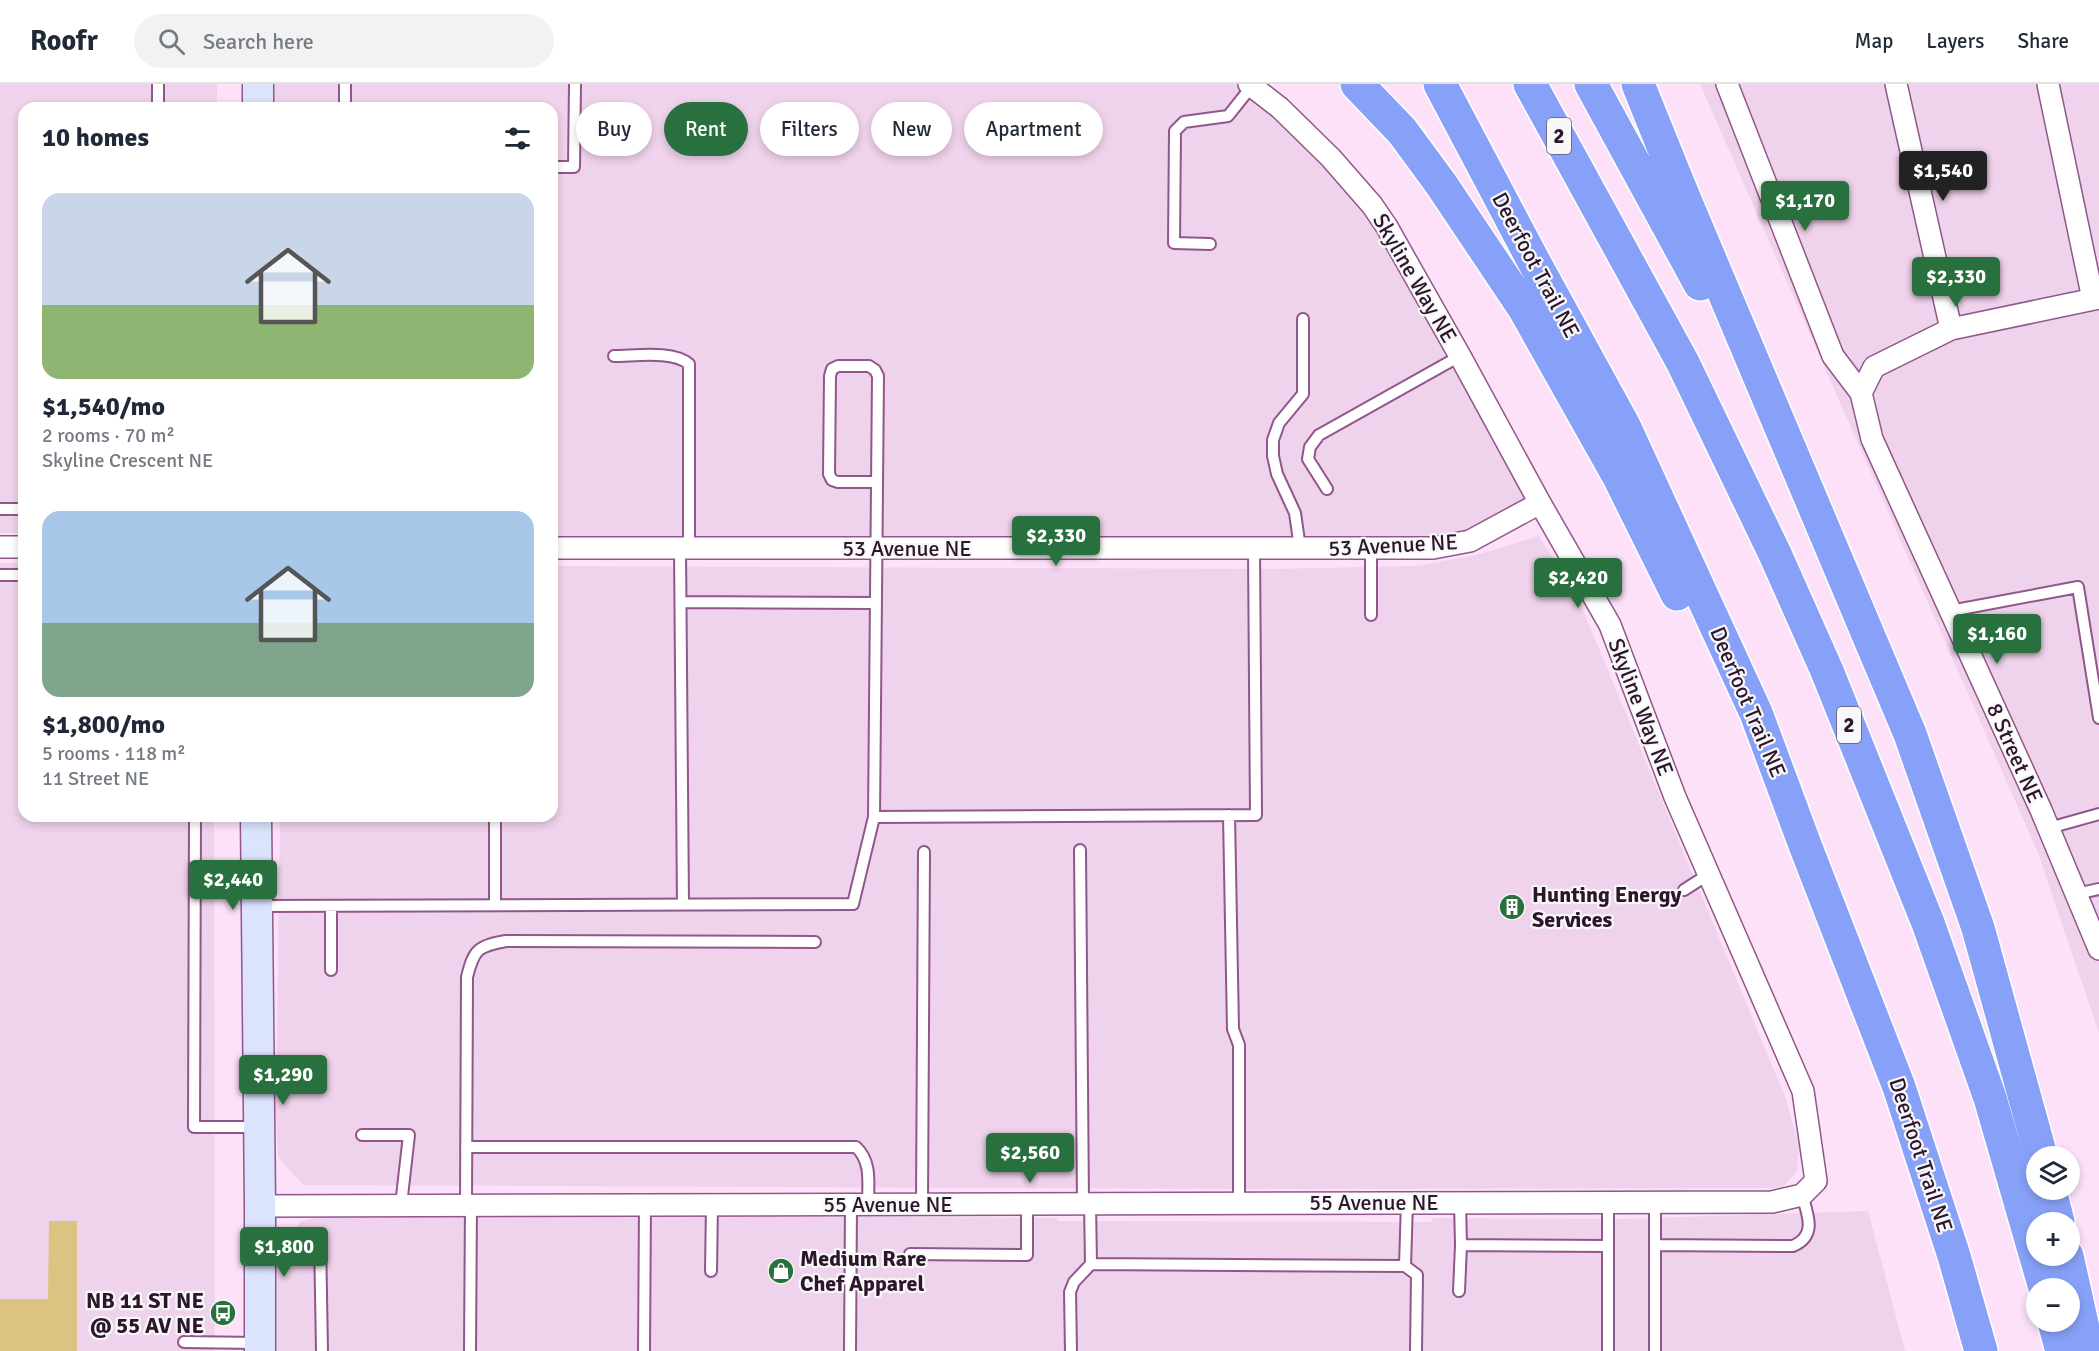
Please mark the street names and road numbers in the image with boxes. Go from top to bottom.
road number: 2 [1547,118,1571,154]
street label: Deerfoot Trail NE [1486,188,1586,342]
street label: Skyline Way NE [1367,208,1463,348]
street label: 53 Avenue NE [1328,528,1458,562]
street label: 53 Avenue NE [842,535,972,562]
street label: Deerfoot Trail NE [1704,623,1792,781]
street label: Skyline Way NE [1602,634,1680,780]
street label: 8 Street NE [1981,699,2049,807]
road number: 2 [1837,707,1861,743]
street label: Deerfoot Trail NE [1883,1074,1959,1236]
street label: 55 Avenue NE [1309,1189,1439,1216]
street label: 55 Avenue NE [823,1191,953,1218]

